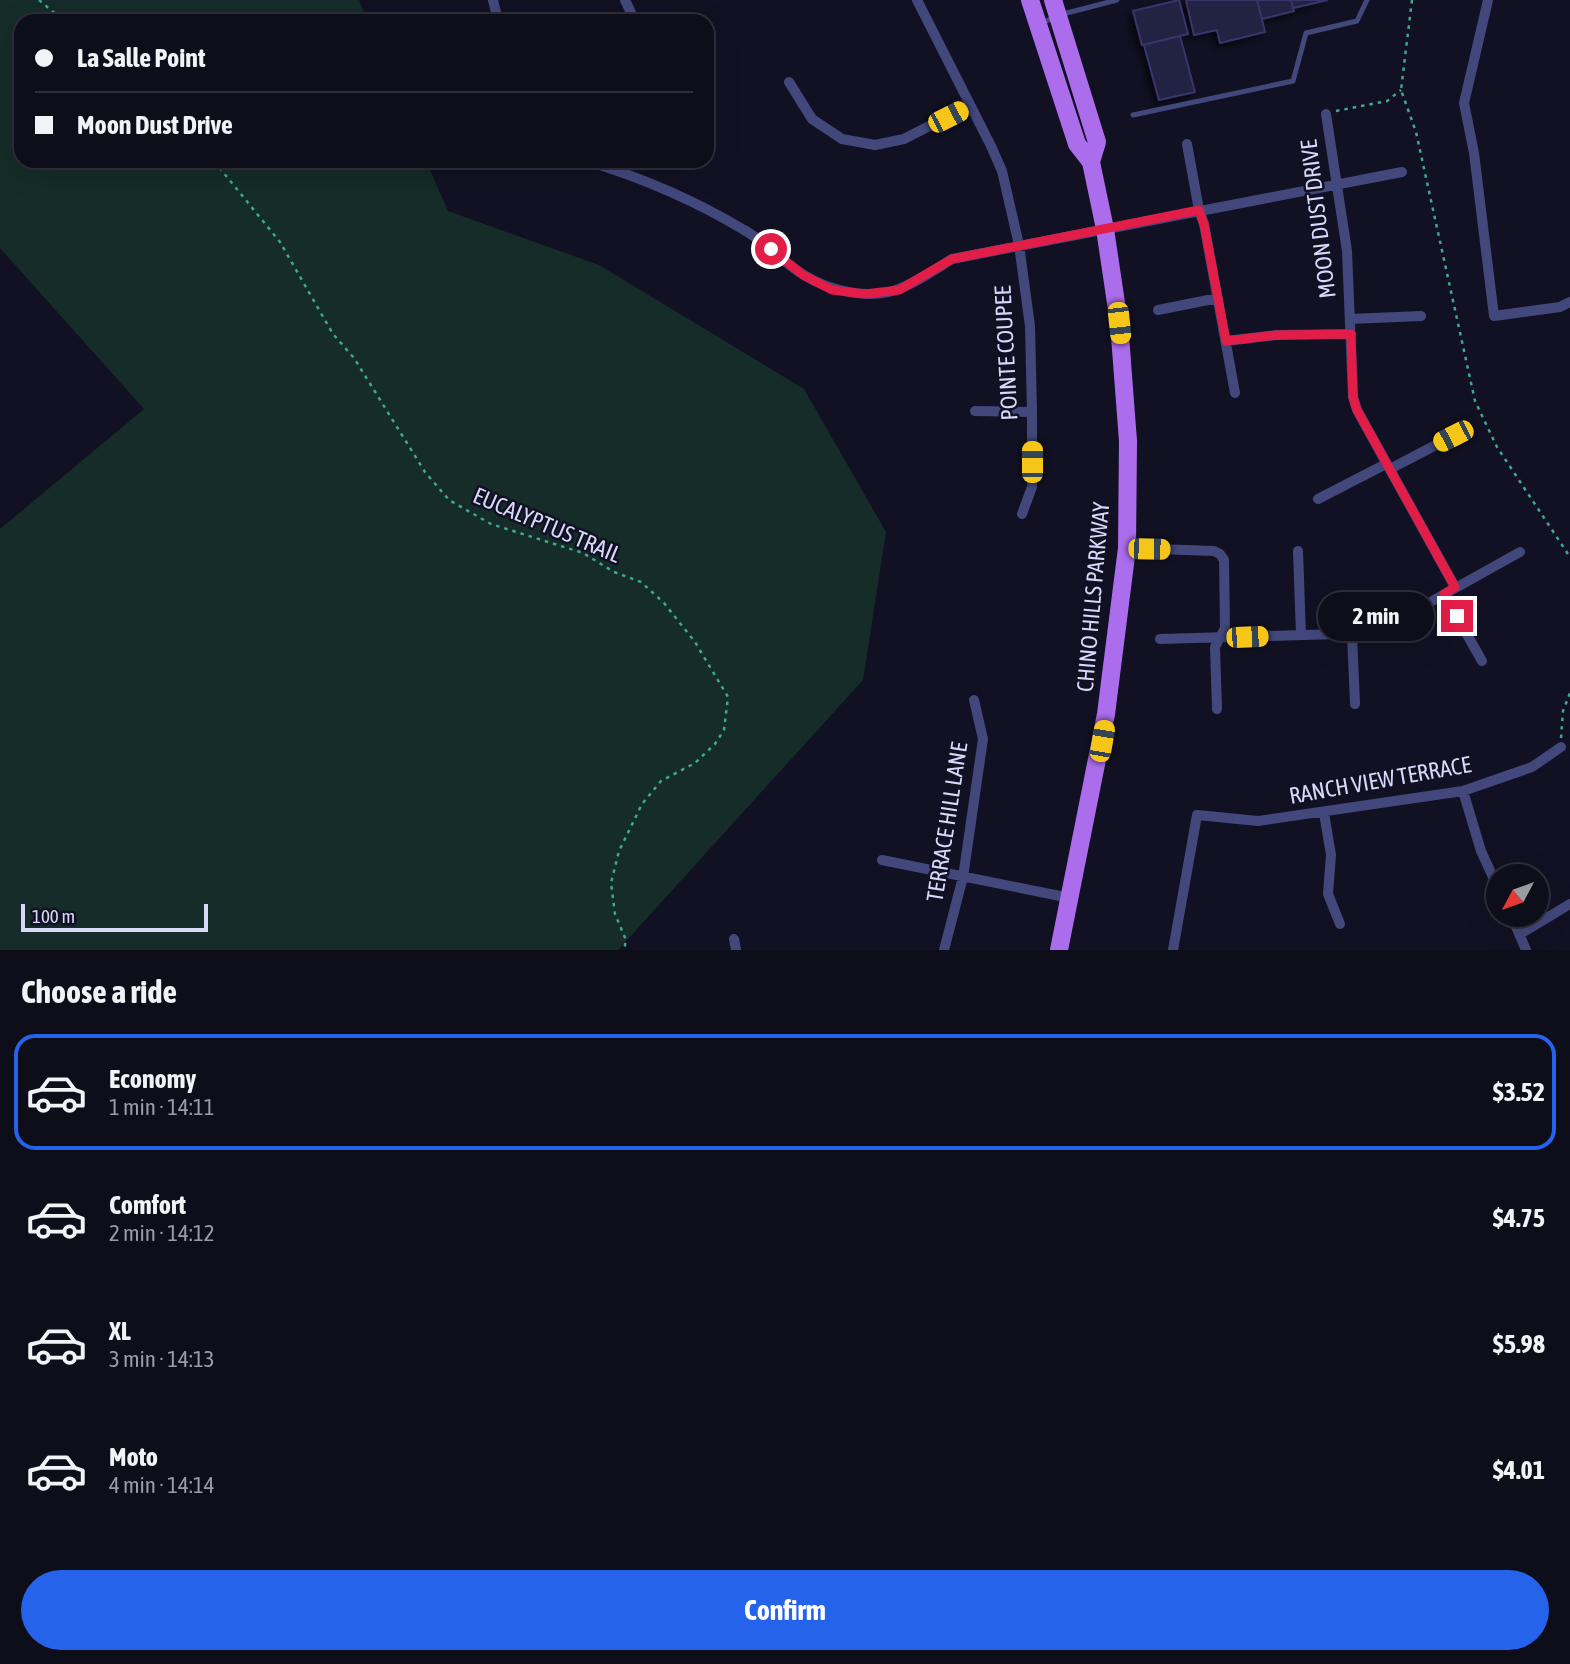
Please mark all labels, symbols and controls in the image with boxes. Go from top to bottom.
text: La Salle Point [77,43,205,73]
car [925,98,972,136]
text: Moon Dust Drive [77,110,233,140]
street label: MOON DUST DRIVE [1295,138,1341,300]
route start [755,233,787,265]
street label: POINTE COUPEE [989,285,1023,421]
car [1107,301,1132,345]
car [1430,417,1477,455]
car [1022,441,1043,483]
street label: EUCALYPTUS TRAIL [469,482,625,568]
street label: CHINO HILLS PARKWAY [1072,500,1114,693]
car [1128,538,1171,560]
callout: 2 min [1317,592,1432,640]
route end [1441,600,1473,632]
text: 2 min [1353,603,1399,629]
car [1226,626,1269,648]
car [1089,718,1116,764]
street label: TERRACE HILL LANE [922,740,972,904]
street label: RANCH VIEW TERRACE [1287,751,1473,809]
north arrow [1486,864,1549,928]
map controls [1486,864,1549,927]
scale bar [21,901,208,933]
text: 100 m [32,905,75,927]
text: Choose a ride [21,973,177,1010]
icon: car [25,1061,88,1124]
text: Economy [109,1064,196,1094]
text: $3.52 [1493,1077,1545,1107]
text: 1 min · 14:11 [109,1094,215,1120]
icon: car [25,1187,88,1250]
text: Comfort [109,1190,186,1220]
text: $4.75 [1493,1203,1545,1233]
text: 2 min · 14:12 [109,1220,215,1246]
icon: car [25,1313,88,1376]
text: XL [109,1316,131,1346]
text: $5.98 [1493,1329,1545,1359]
text: 3 min · 14:13 [109,1346,215,1372]
icon: car [25,1439,88,1502]
text: Moto [109,1442,158,1472]
text: $4.01 [1493,1455,1545,1485]
text: 4 min · 14:14 [109,1472,215,1498]
button: Confirm [21,1570,1549,1650]

